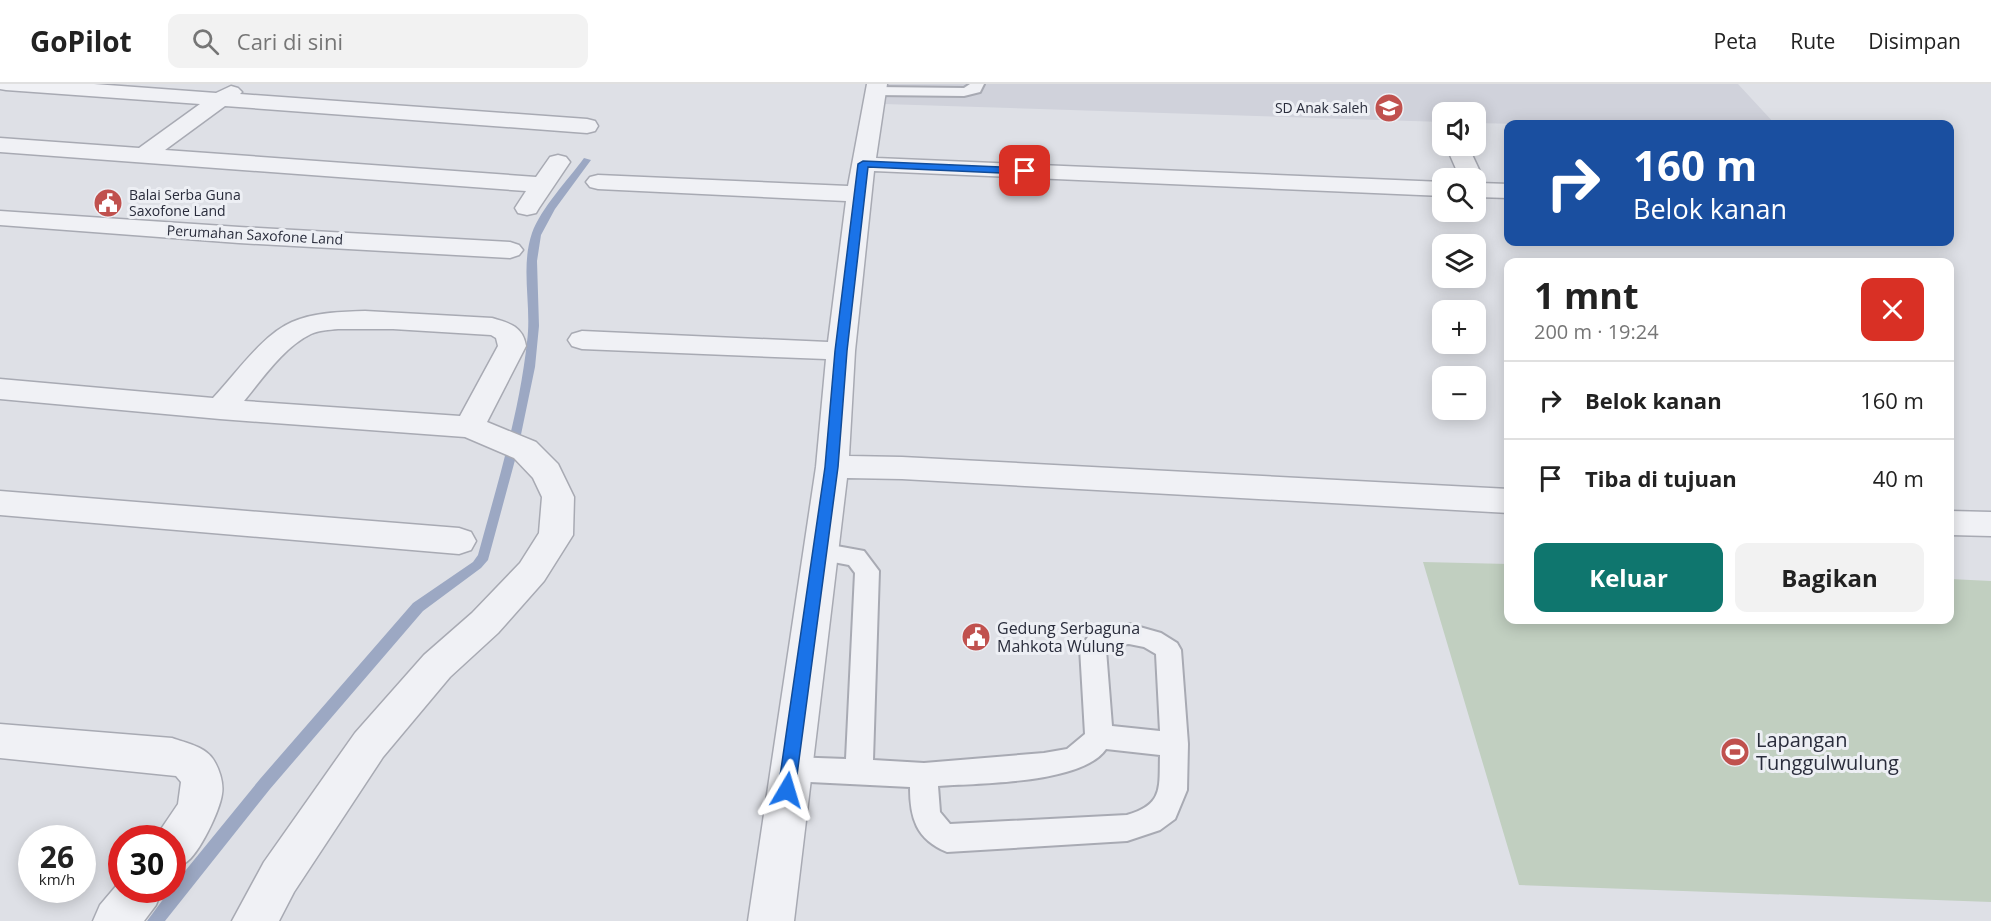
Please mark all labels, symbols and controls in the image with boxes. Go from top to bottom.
search box [168,14,588,68]
text: GoPilot [30,22,132,60]
icon: search [189,25,222,58]
text: Cari di sini [237,26,343,56]
text: Peta [1714,27,1757,55]
text: Rute [1790,27,1835,55]
text: Disimpan [1868,27,1961,55]
school or university icon: SD Anak Saleh [1373,92,1405,124]
place label: SD Anak Saleh [1275,98,1368,117]
map controls [1432,102,1486,420]
button: sound [1432,102,1486,156]
text: 160 m [1633,136,1757,193]
icon: right [1534,144,1612,222]
pin [999,145,1050,196]
icon: arrive [1008,154,1041,187]
button: search [1432,168,1486,222]
place label: Balai Serba Guna Saxofone Land [129,185,241,220]
public building icon: Balai Serba Guna Saxofone Land [92,187,124,219]
text: Belok kanan [1633,190,1787,227]
street label: Perumahan Saxofone Land [166,220,344,249]
button: layers [1432,234,1486,288]
text: 1 mnt [1534,271,1639,320]
button: close [1861,278,1924,341]
button: + [1432,300,1486,354]
text: 200 m · 19:24 [1534,318,1659,345]
button: − [1432,366,1486,420]
icon: right [1534,384,1567,417]
text: Belok kanan [1585,385,1722,415]
text: 160 m [1860,385,1924,415]
icon: arrive [1534,462,1567,495]
text: Tiba di tujuan [1585,463,1737,493]
text: 40 m [1873,463,1924,493]
button: Keluar [1534,543,1723,612]
button: Bagikan [1735,543,1924,612]
place label: Gedung Serbaguna Mahkota Wulung [997,617,1140,657]
public building icon: Gedung Serbaguna Mahkota Wulung [960,621,992,653]
place label: Lapangan Tunggulwulung [1756,726,1899,776]
sports icon: Lapangan Tunggulwulung [1719,736,1751,768]
position arrow [755,758,819,822]
speed limit sign: 30 [108,825,186,903]
text: 26 [40,836,74,877]
text: km/h [39,869,75,889]

